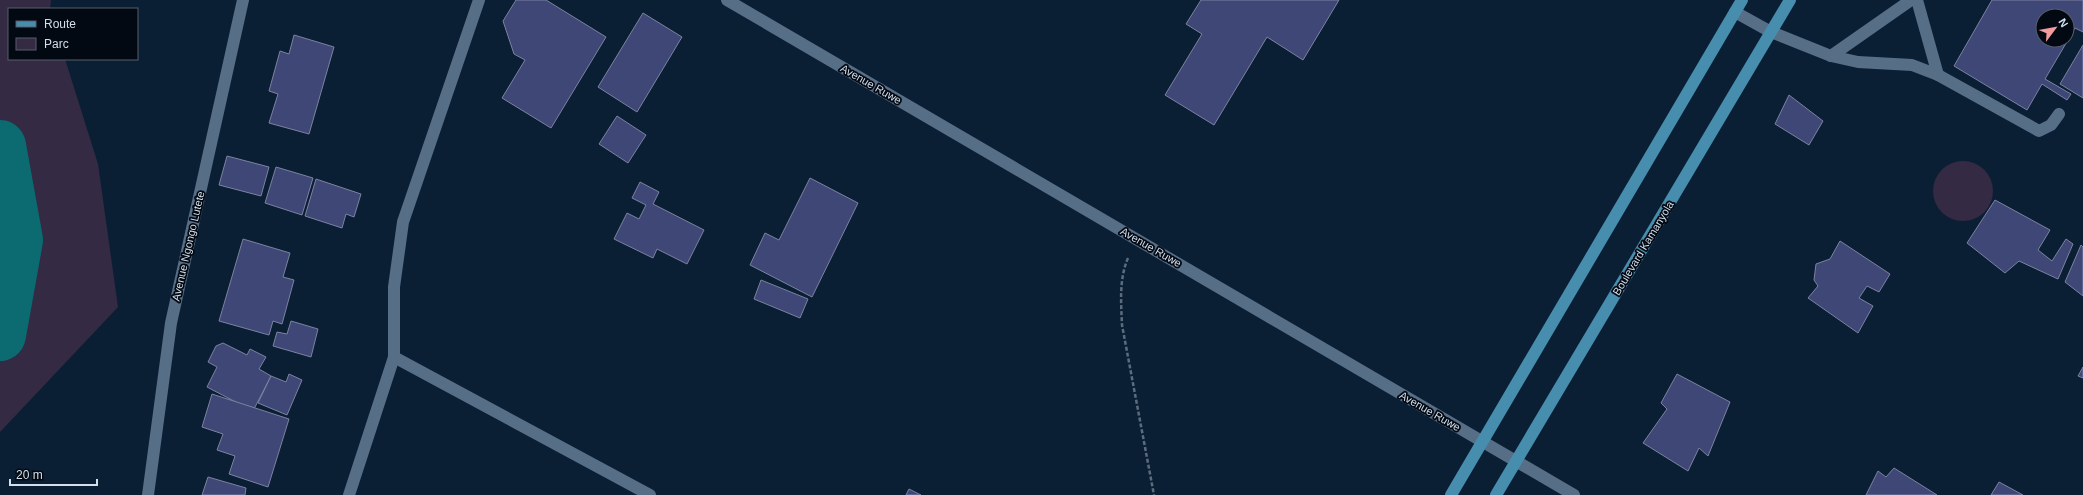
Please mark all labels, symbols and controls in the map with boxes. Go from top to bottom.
legend [8,8,138,60]
north arrow [2035,8,2075,48]
text: N [2056,16,2071,29]
text: Route [44,17,76,31]
text: Parc [44,37,69,51]
street label: Avenue Ruwe [838,62,904,106]
street label: Avenue Ngongo Lutete [170,190,206,302]
street label: Boulevard Kamanyola [1610,198,1676,297]
street label: Avenue Ruwe [1118,225,1184,269]
street label: Avenue Ruwe [1397,389,1463,433]
scale bar [10,461,97,487]
text: 20 m [16,468,43,482]

